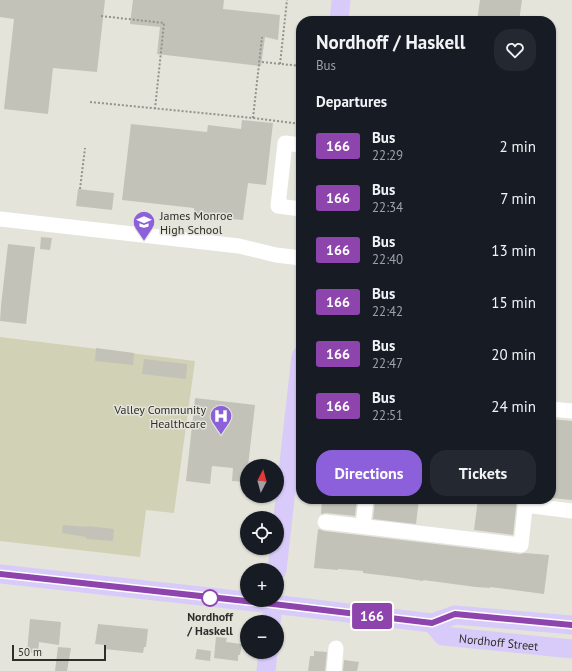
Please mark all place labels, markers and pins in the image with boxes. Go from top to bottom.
place label: James Monroe High School [159,208,233,237]
school or university icon: James Monroe High School [131,209,157,242]
place label: Valley Community Healthcare [113,402,206,431]
hospital icon: Valley Community Healthcare [208,403,234,436]
marker: Nordhoff / Haskell [201,589,219,607]
place label: Nordhoff / Haskell [186,609,234,638]

